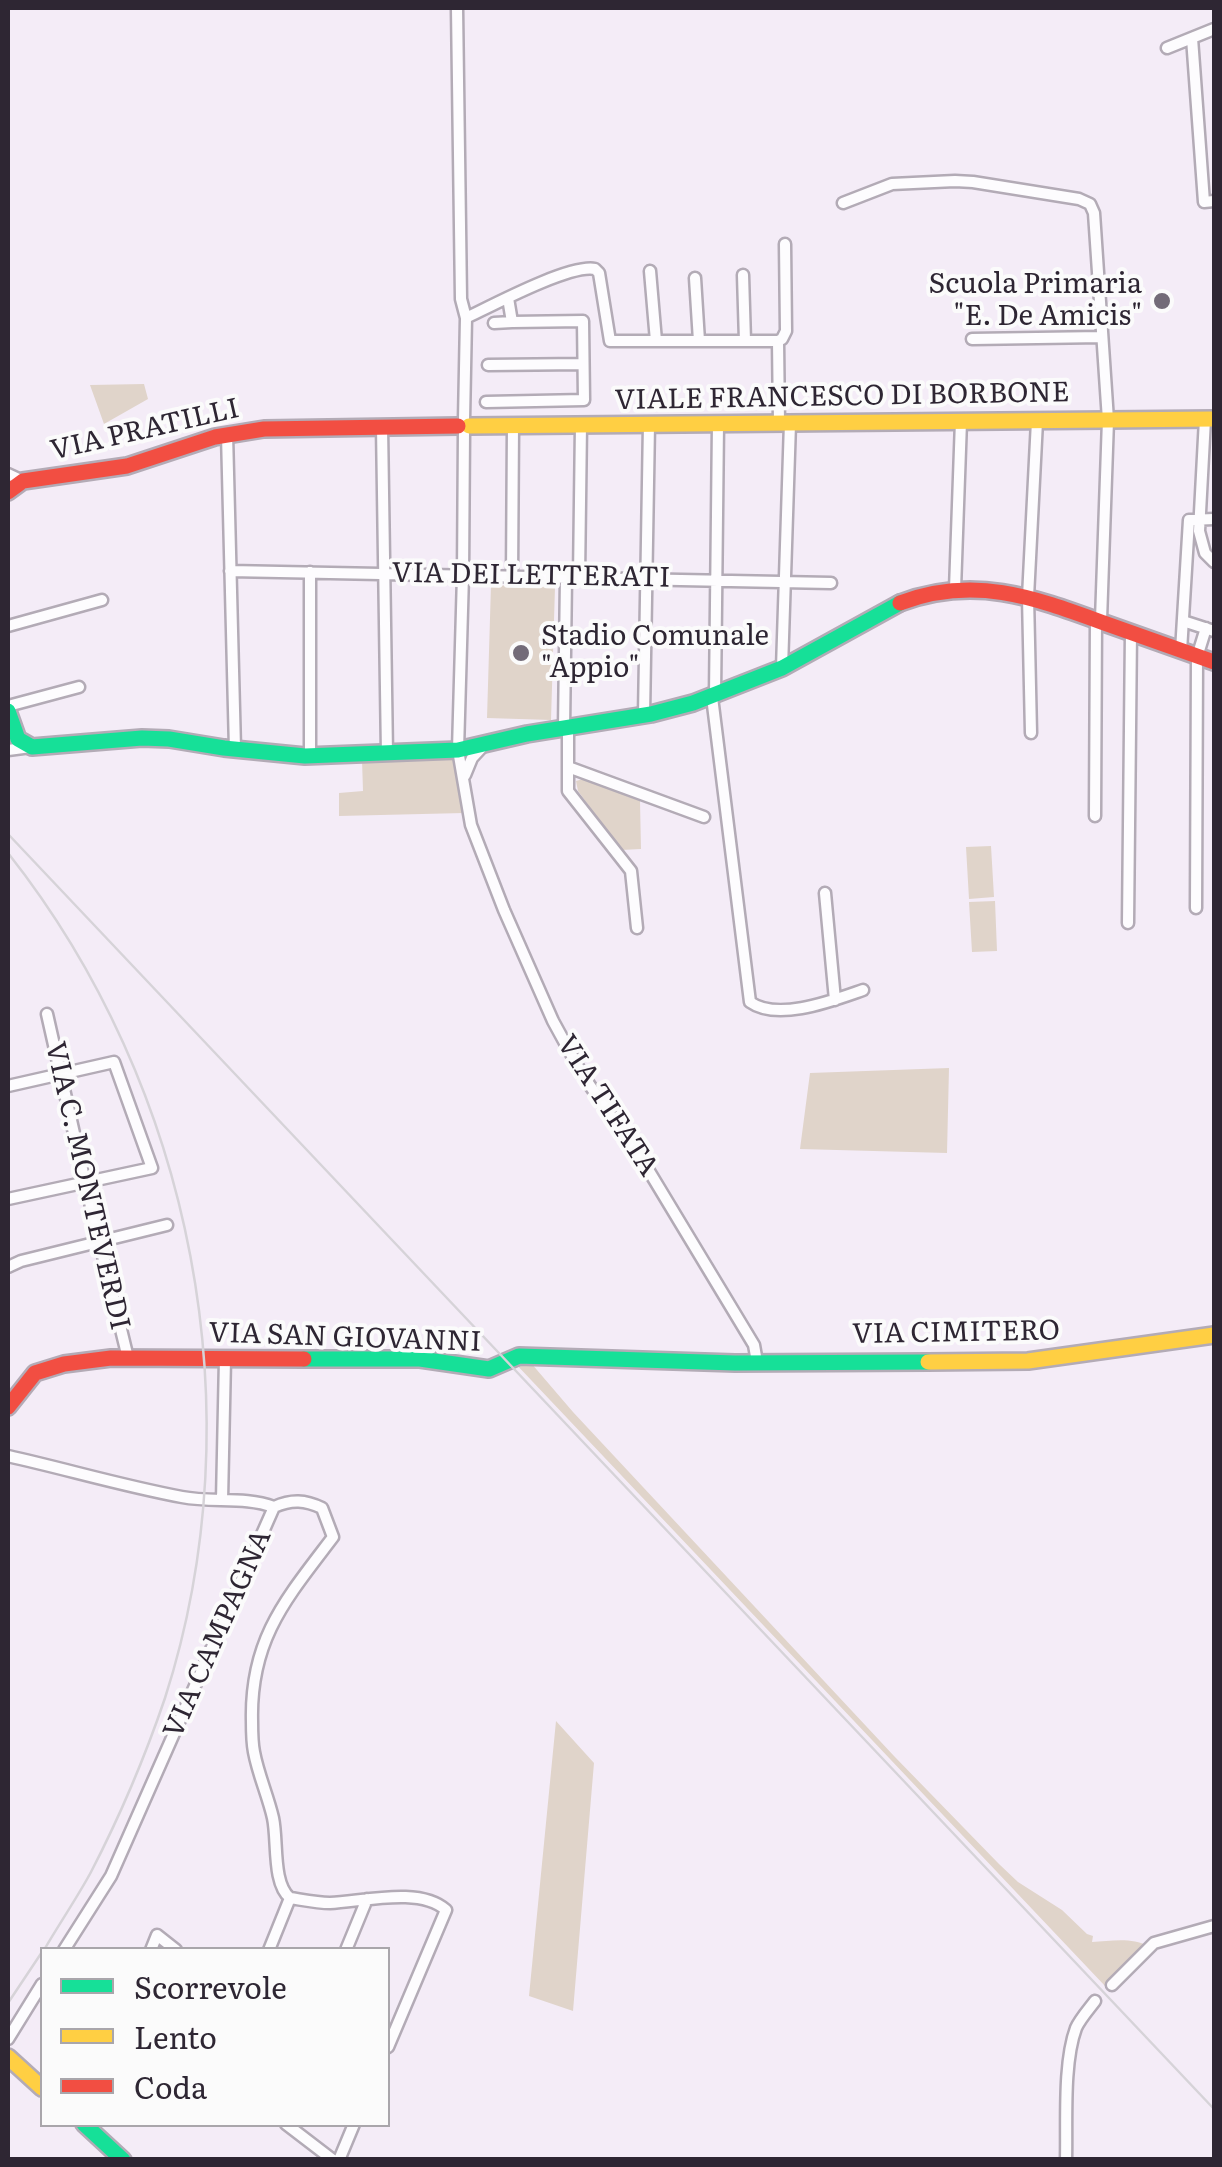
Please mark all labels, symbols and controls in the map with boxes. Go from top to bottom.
place label: Scuola Primaria "E. De Amicis" [928,268,1142,334]
marker: Scuola Primaria "E. De Amicis" [1151,290,1173,312]
street label: VIALE FRANCESCO DI BORBONE [614,376,1070,418]
street label: VIA PRATILLI [47,392,243,468]
street label: VIA DEI LETTERATI [391,557,671,595]
place label: Stadio Comunale "Appio" [541,620,769,686]
marker: Stadio Comunale "Appio" [510,642,532,664]
street label: VIA TIFATA [549,1029,665,1183]
street label: VIA C. MONTEVERDI [37,1039,137,1333]
street label: VIA CIMITERO [852,1314,1060,1352]
street label: VIA SAN GIOVANNI [208,1316,482,1360]
street label: VIA CAMPAGNA [157,1524,279,1744]
legend [40,1947,390,2127]
text: Scorrevole [134,1964,287,2008]
text: Lento [134,2014,217,2058]
text: Coda [134,2064,207,2108]

